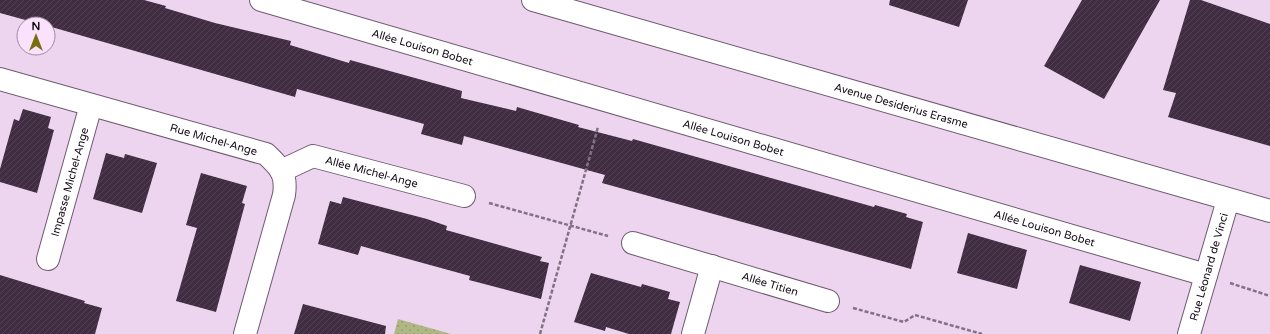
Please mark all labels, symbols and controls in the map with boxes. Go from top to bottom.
north arrow [16,16,56,56]
text: N [32,20,40,33]
street label: Allée Louison Bobet [370,27,474,68]
street label: Avenue Desiderius Erasme [833,81,969,131]
street label: Allée Louison Bobet [681,117,785,159]
street label: Rue Michel-Ange [168,121,259,158]
street label: Impasse Michel-Ange [49,126,91,238]
street label: Allée Michel-Ange [324,153,419,191]
street label: Allée Louison Bobet [992,208,1096,249]
street label: Rue Léonard de Vinci [1187,212,1231,322]
street label: Allée Titien [740,270,800,299]

